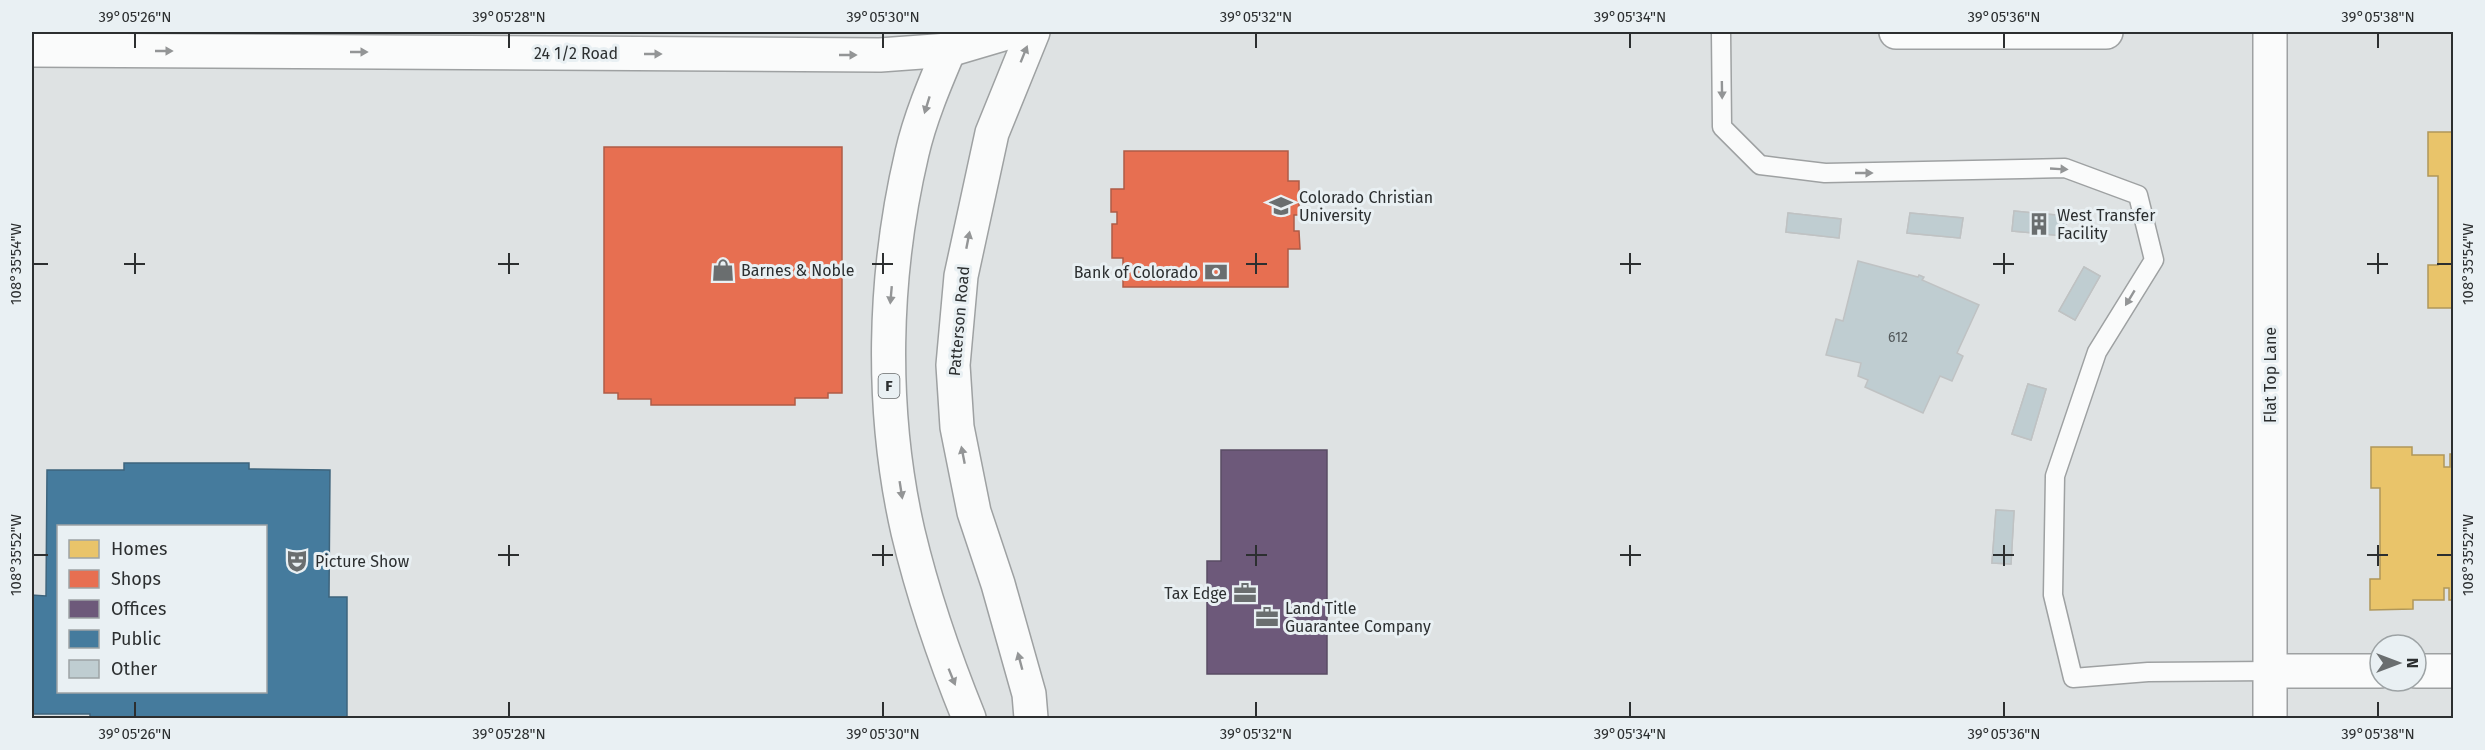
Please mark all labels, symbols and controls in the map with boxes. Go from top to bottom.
text: 39°05'26"N [98,8,172,26]
text: 39°05'28"N [472,8,546,26]
text: 39°05'30"N [846,8,920,26]
text: 39°05'32"N [1220,8,1292,26]
text: 39°05'34"N [1594,8,1666,26]
text: 39°05'36"N [1967,8,2041,26]
text: 39°05'38"N [2341,8,2415,26]
street label: 24 1/2 Road [534,44,618,63]
one-way arrow [1020,45,1029,63]
one-way arrow [154,46,173,56]
one-way arrow [349,47,368,57]
one-way arrow [643,49,662,59]
one-way arrow [838,50,857,60]
one-way arrow [1717,80,1727,99]
one-way arrow [922,96,932,114]
one-way arrow [2050,165,2069,174]
one-way arrow [1855,168,1874,178]
place label: Colorado Christian University [1299,188,1433,225]
school or university icon: Colorado Christian University [1268,193,1294,219]
place label: West Transfer Facility [2057,206,2156,243]
building icon: West Transfer Facility [2026,211,2052,237]
text: 108°35'54"W [7,222,25,305]
text: 108°35'54"W [2459,222,2477,305]
one-way arrow [964,231,973,250]
shop icon: Barnes & Noble [710,257,736,283]
bank icon: Bank of Colorado [1203,259,1229,285]
place label: Barnes & Noble [741,261,854,280]
place label: Bank of Colorado [1074,263,1198,282]
street label: Patterson Road [945,265,973,377]
one-way arrow [886,286,896,305]
one-way arrow [2125,290,2136,306]
street label: Flat Top Lane [2261,327,2280,423]
house number: 612 [1888,329,1908,346]
road number: F [878,374,900,398]
one-way arrow [958,445,967,464]
one-way arrow [897,480,906,499]
text: 108°35'52"W [7,513,25,596]
text: 108°35'52"W [2459,513,2477,596]
legend [57,525,267,693]
text: Homes [111,538,167,560]
theatre icon: Picture Show [284,548,310,574]
place label: Picture Show [315,552,410,571]
text: Shops [111,568,161,590]
office icon: Tax Edge [1232,580,1258,606]
place label: Tax Edge [1164,584,1227,603]
text: Offices [111,598,166,620]
place label: Land Title Guarantee Company [1285,599,1431,636]
office icon: Land Title Guarantee Company [1254,604,1280,630]
text: Public [111,628,161,650]
north arrow [2368,633,2428,693]
one-way arrow [1015,652,1024,670]
text: Other [111,658,157,680]
text: N [2403,658,2422,668]
one-way arrow [948,669,958,687]
text: 39°05'26"N [98,725,172,743]
text: 39°05'28"N [472,725,546,743]
text: 39°05'30"N [846,725,920,743]
text: 39°05'32"N [1220,725,1292,743]
text: 39°05'34"N [1594,725,1666,743]
text: 39°05'36"N [1967,725,2041,743]
text: 39°05'38"N [2341,725,2415,743]

